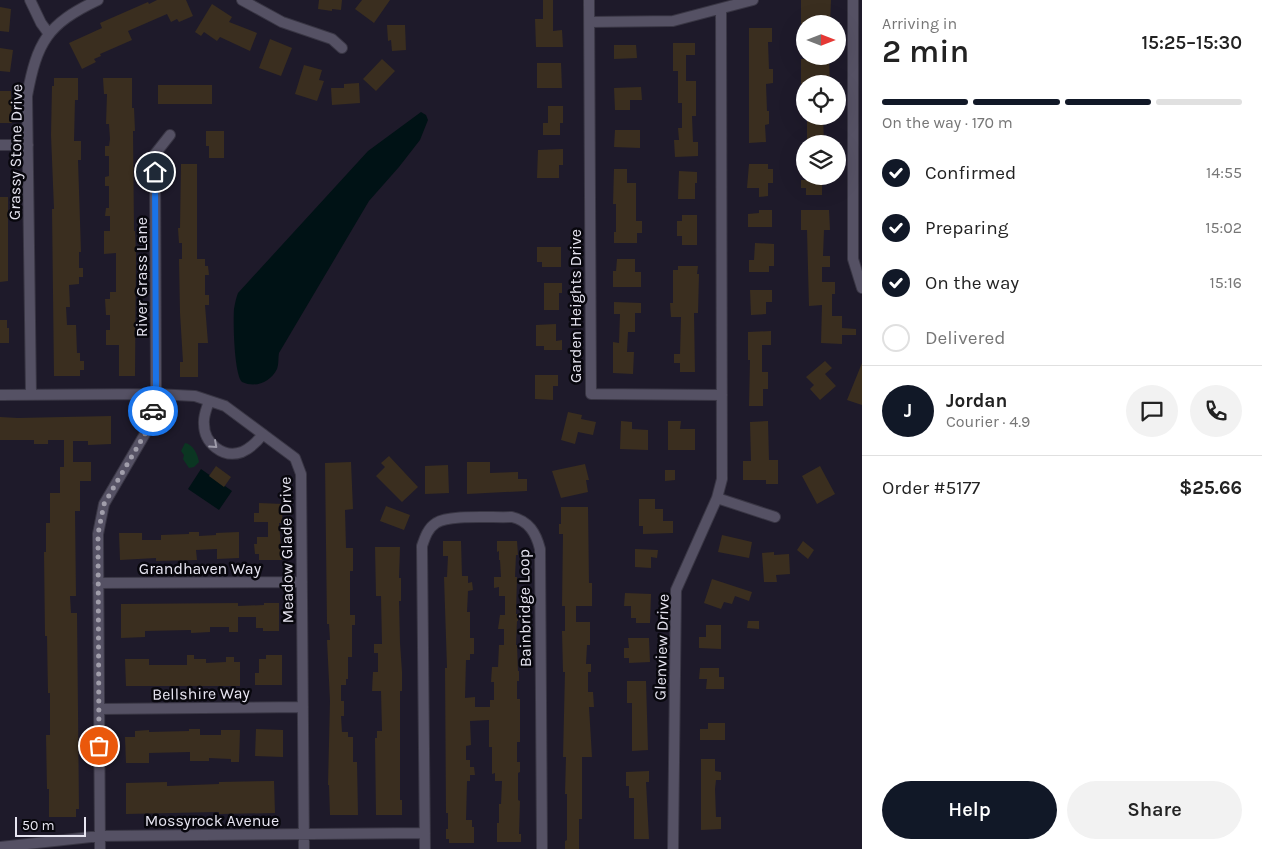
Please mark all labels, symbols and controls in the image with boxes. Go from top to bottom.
text: Arriving in [882,14,957,33]
north arrow [796,15,846,65]
map controls [796,15,846,185]
text: 15:25–15:30 [1141,32,1242,54]
text: 2 min [882,33,969,70]
button: locate [796,75,846,125]
street label: Grassy Stone Drive [5,84,26,220]
text: On the way · 170 m [882,113,1013,132]
button: layers [796,135,846,185]
pin [134,151,176,193]
icon: home [141,158,169,186]
icon: check [882,159,910,187]
text: Confirmed [925,162,1016,184]
text: 14:55 [1206,163,1242,182]
icon: check [882,214,910,242]
street label: River Grass Lane [132,217,151,337]
text: Preparing [925,217,1008,239]
text: 15:02 [1205,218,1242,237]
street label: Garden Heights Drive [566,229,585,383]
icon: check [882,269,910,297]
text: On the way [925,272,1019,294]
text: 15:16 [1210,273,1242,292]
text: Delivered [925,327,1005,349]
button: chat [1126,385,1178,437]
button: phone [1190,385,1242,437]
courier [128,386,178,436]
text: Jordan [946,390,1007,412]
icon: car [139,397,167,425]
text: J [904,400,912,422]
text: Courier · 4.9 [946,412,1030,431]
one-way arrow [209,439,218,448]
street label: Meadow Glade Drive [276,477,297,623]
text: Order #5177 [882,477,980,499]
text: $25.66 [1179,477,1242,499]
street label: Bainbridge Loop [514,549,535,667]
street label: Grandhaven Way [139,559,262,578]
street label: Glenview Drive [650,593,673,701]
street label: Bellshire Way [152,683,251,704]
pin [78,725,120,767]
icon: bag [85,732,113,760]
button: Help [882,781,1057,839]
button: Share [1067,781,1242,839]
street label: Mossyrock Avenue [145,811,279,830]
scale bar [15,814,86,837]
text: 50 m [22,817,55,834]

